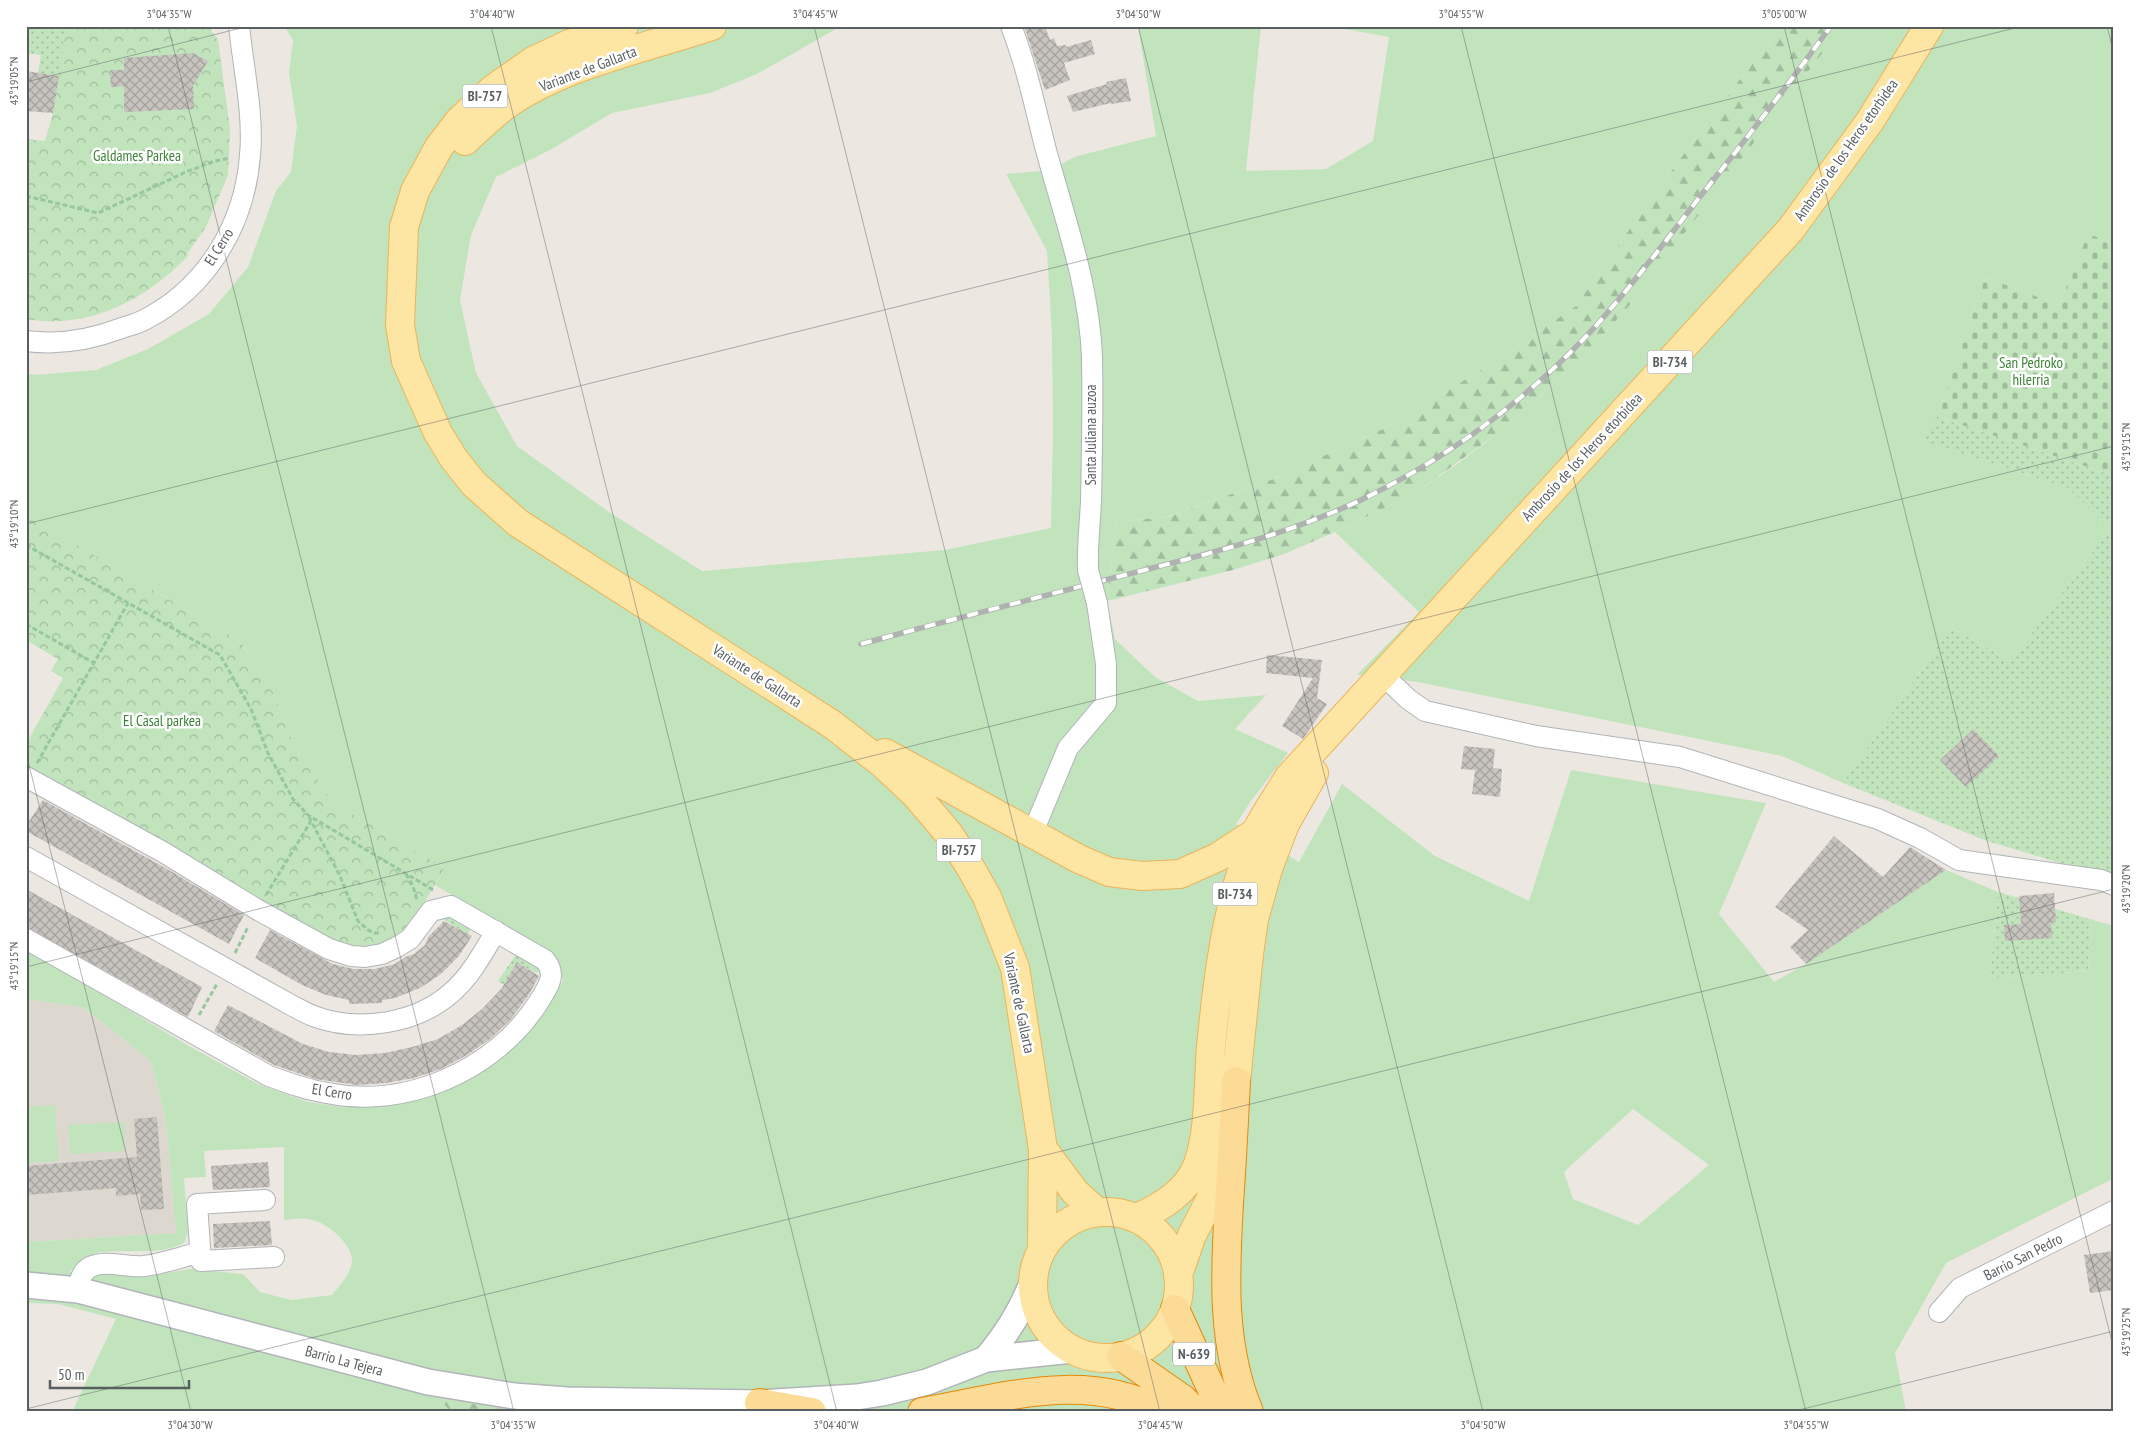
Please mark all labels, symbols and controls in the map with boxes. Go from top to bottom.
text: 3°04'35"W [146,6,192,21]
text: 3°04'40"W [469,6,515,21]
text: 3°04'45"W [792,6,838,21]
text: 3°04'50"W [1115,6,1161,21]
text: 3°04'55"W [1438,6,1484,21]
text: 3°05'00"W [1761,6,1807,21]
street label: Variante de Gallarta [536,41,639,96]
text: 43°19'05"N [6,57,21,105]
street label: Ambrosio de los Heros etorbidea [1790,75,1902,224]
road number: BI-757 [462,84,508,108]
park label: Galdames Parkea [93,146,181,165]
street label: El Cerro [200,225,237,269]
road number: BI-734 [1648,351,1692,374]
park label: San Pedroko hilerria [1999,353,2063,389]
street label: Santa Juliana auzoa [1081,384,1100,486]
street label: Ambrosio de los Heros etorbidea [1517,389,1646,525]
text: 43°19'15"N [2118,423,2133,471]
text: 43°19'10"N [6,500,21,548]
street label: Variante de Gallarta [708,639,805,711]
park label: El Casal parkea [123,711,201,730]
road number: BI-757 [936,838,982,862]
text: 43°19'20"N [2118,865,2133,913]
road number: BI-734 [1212,882,1258,906]
text: 43°19'15"N [6,942,21,990]
street label: Variante de Gallarta [999,950,1039,1055]
street label: El Cerro [311,1079,354,1104]
street label: Barrio San Pedro [1980,1229,2065,1285]
text: 43°19'25"N [2118,1308,2133,1356]
street label: Barrio La Tejera [303,1341,385,1380]
road number: N-639 [1173,1342,1215,1366]
scale bar [50,1358,189,1390]
text: 50 m [58,1365,84,1384]
text: 3°04'30"W [167,1417,213,1432]
text: 3°04'35"W [490,1417,536,1432]
text: 3°04'40"W [813,1417,859,1432]
text: 3°04'45"W [1137,1417,1183,1432]
text: 3°04'50"W [1460,1417,1506,1432]
text: 3°04'55"W [1783,1417,1829,1432]

